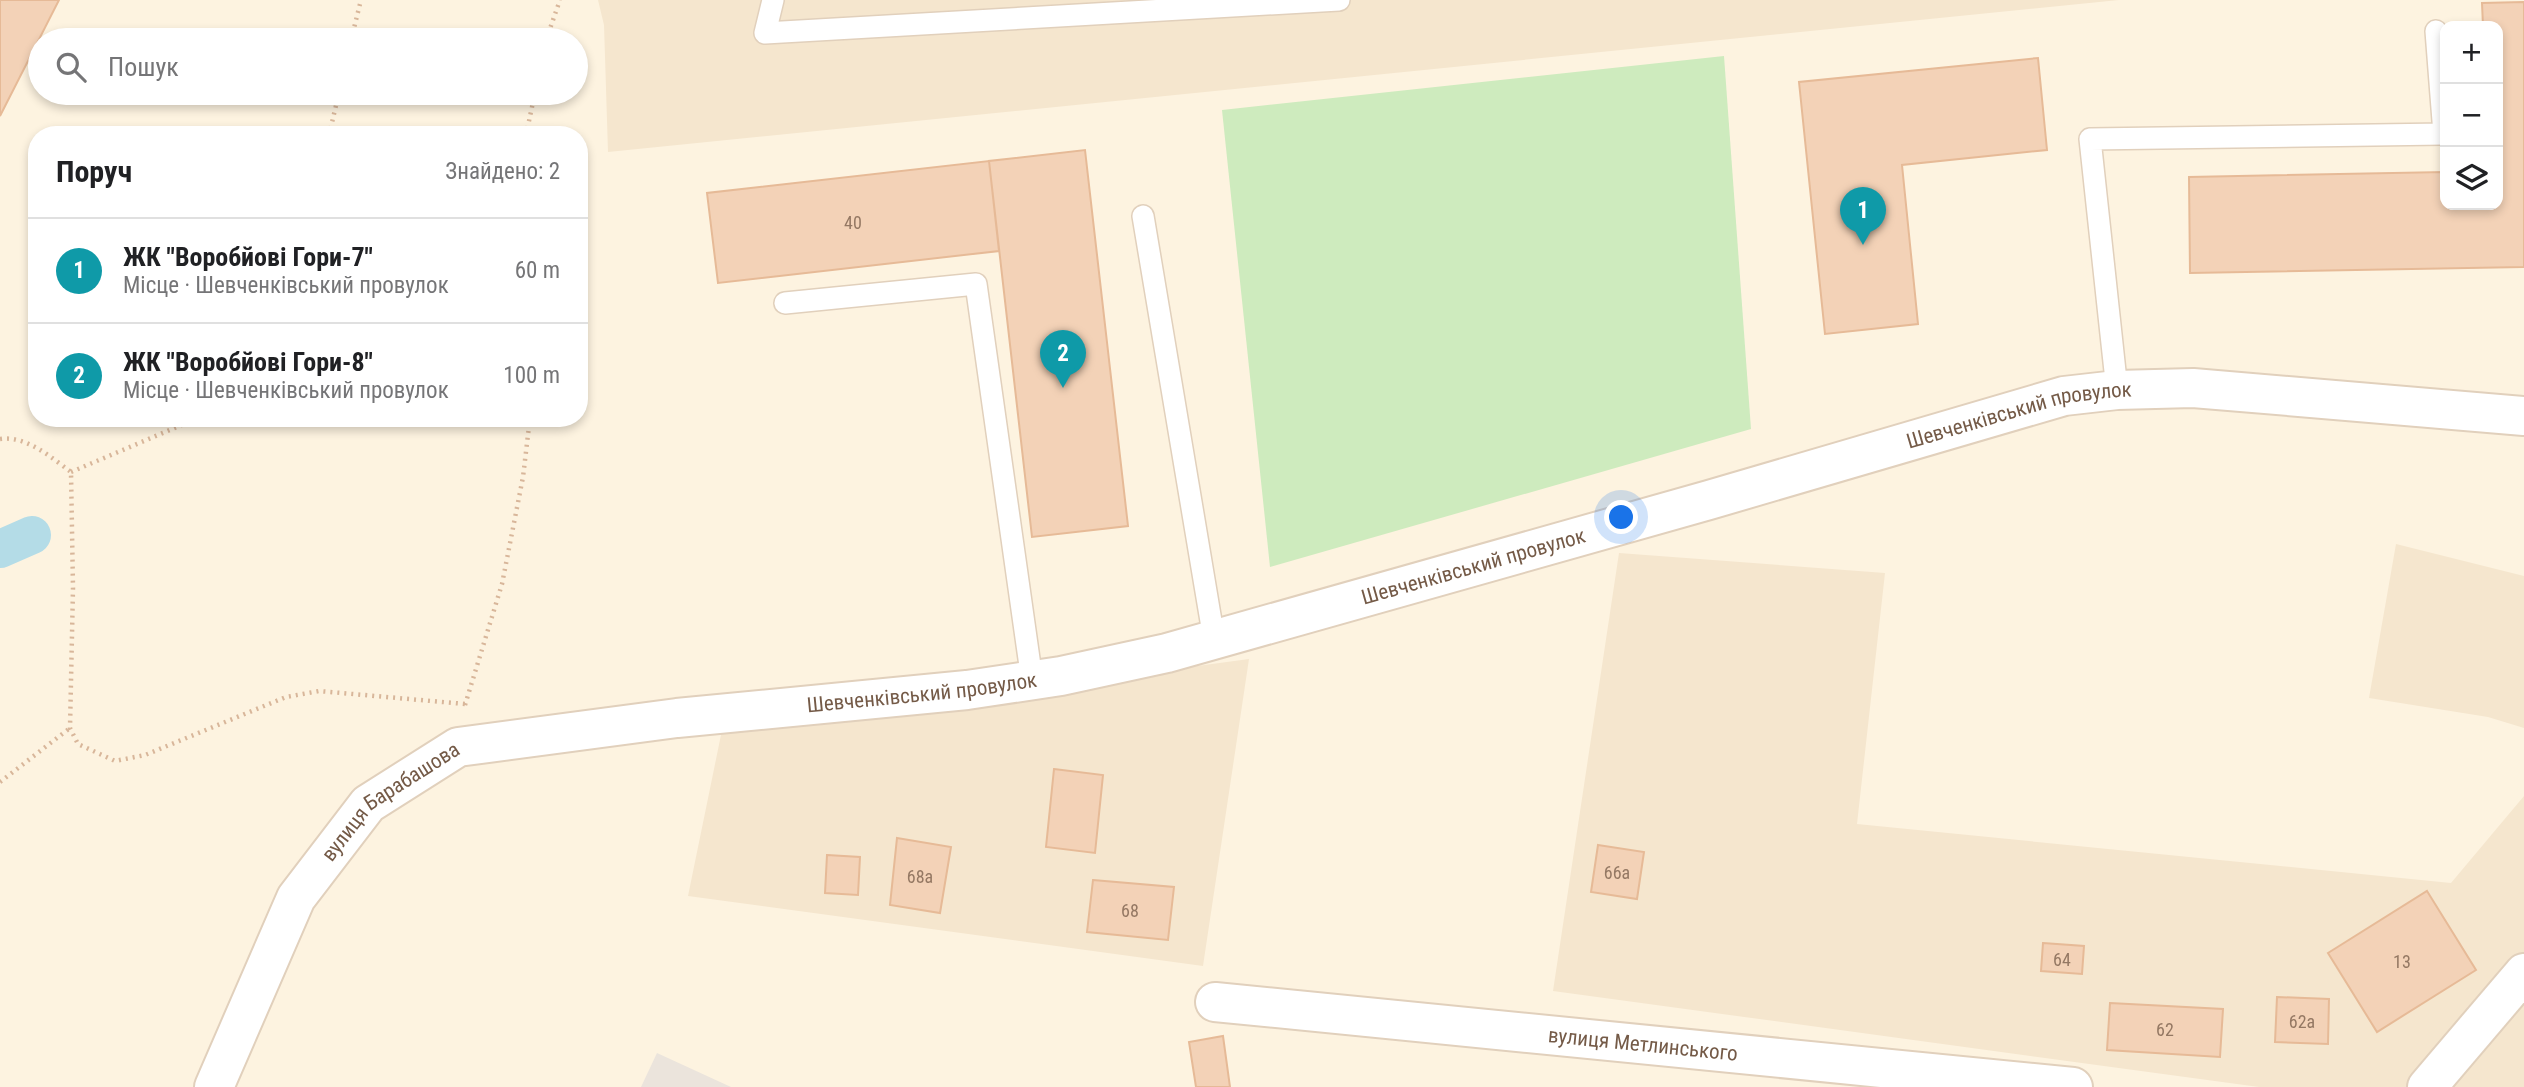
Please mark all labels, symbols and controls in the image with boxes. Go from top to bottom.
map controls [2440,21,2503,210]
button: + [2440,21,2503,84]
search box [28,28,588,105]
icon: search [52,48,90,86]
text: Пошук [108,52,179,82]
button: − [2440,84,2503,147]
button: layers [2440,147,2503,210]
text: Поруч [56,154,132,189]
text: Знайдено: 2 [445,158,560,185]
pin: 1 [1840,187,1886,245]
house number: 40 [844,212,862,233]
text: ЖК "Воробйові Гори-7" [123,242,373,272]
text: 1 [73,257,85,284]
text: 60 m [515,257,560,284]
text: Місце · Шевченківський провулок [123,272,449,299]
pin: 2 [1040,330,1086,388]
text: ЖК "Воробйові Гори-8" [123,347,373,377]
text: 2 [73,362,85,389]
text: 100 m [503,362,560,389]
text: Місце · Шевченківський провулок [123,377,449,404]
street label: Шевченківський провулок [1904,378,2132,454]
your location [1604,500,1638,534]
street label: Шевченківський провулок [1359,524,1588,610]
street label: Шевченківський провулок [806,668,1039,717]
street label: вулиця Барабашова [317,737,464,866]
house number: 66а [1604,862,1630,883]
house number: 68а [907,866,933,887]
house number: 68 [1121,900,1139,921]
house number: 64 [2053,949,2071,970]
house number: 13 [2393,951,2411,972]
house number: 62а [2289,1011,2315,1032]
house number: 62 [2156,1019,2174,1040]
street label: вулиця Метлинського [1547,1023,1739,1066]

